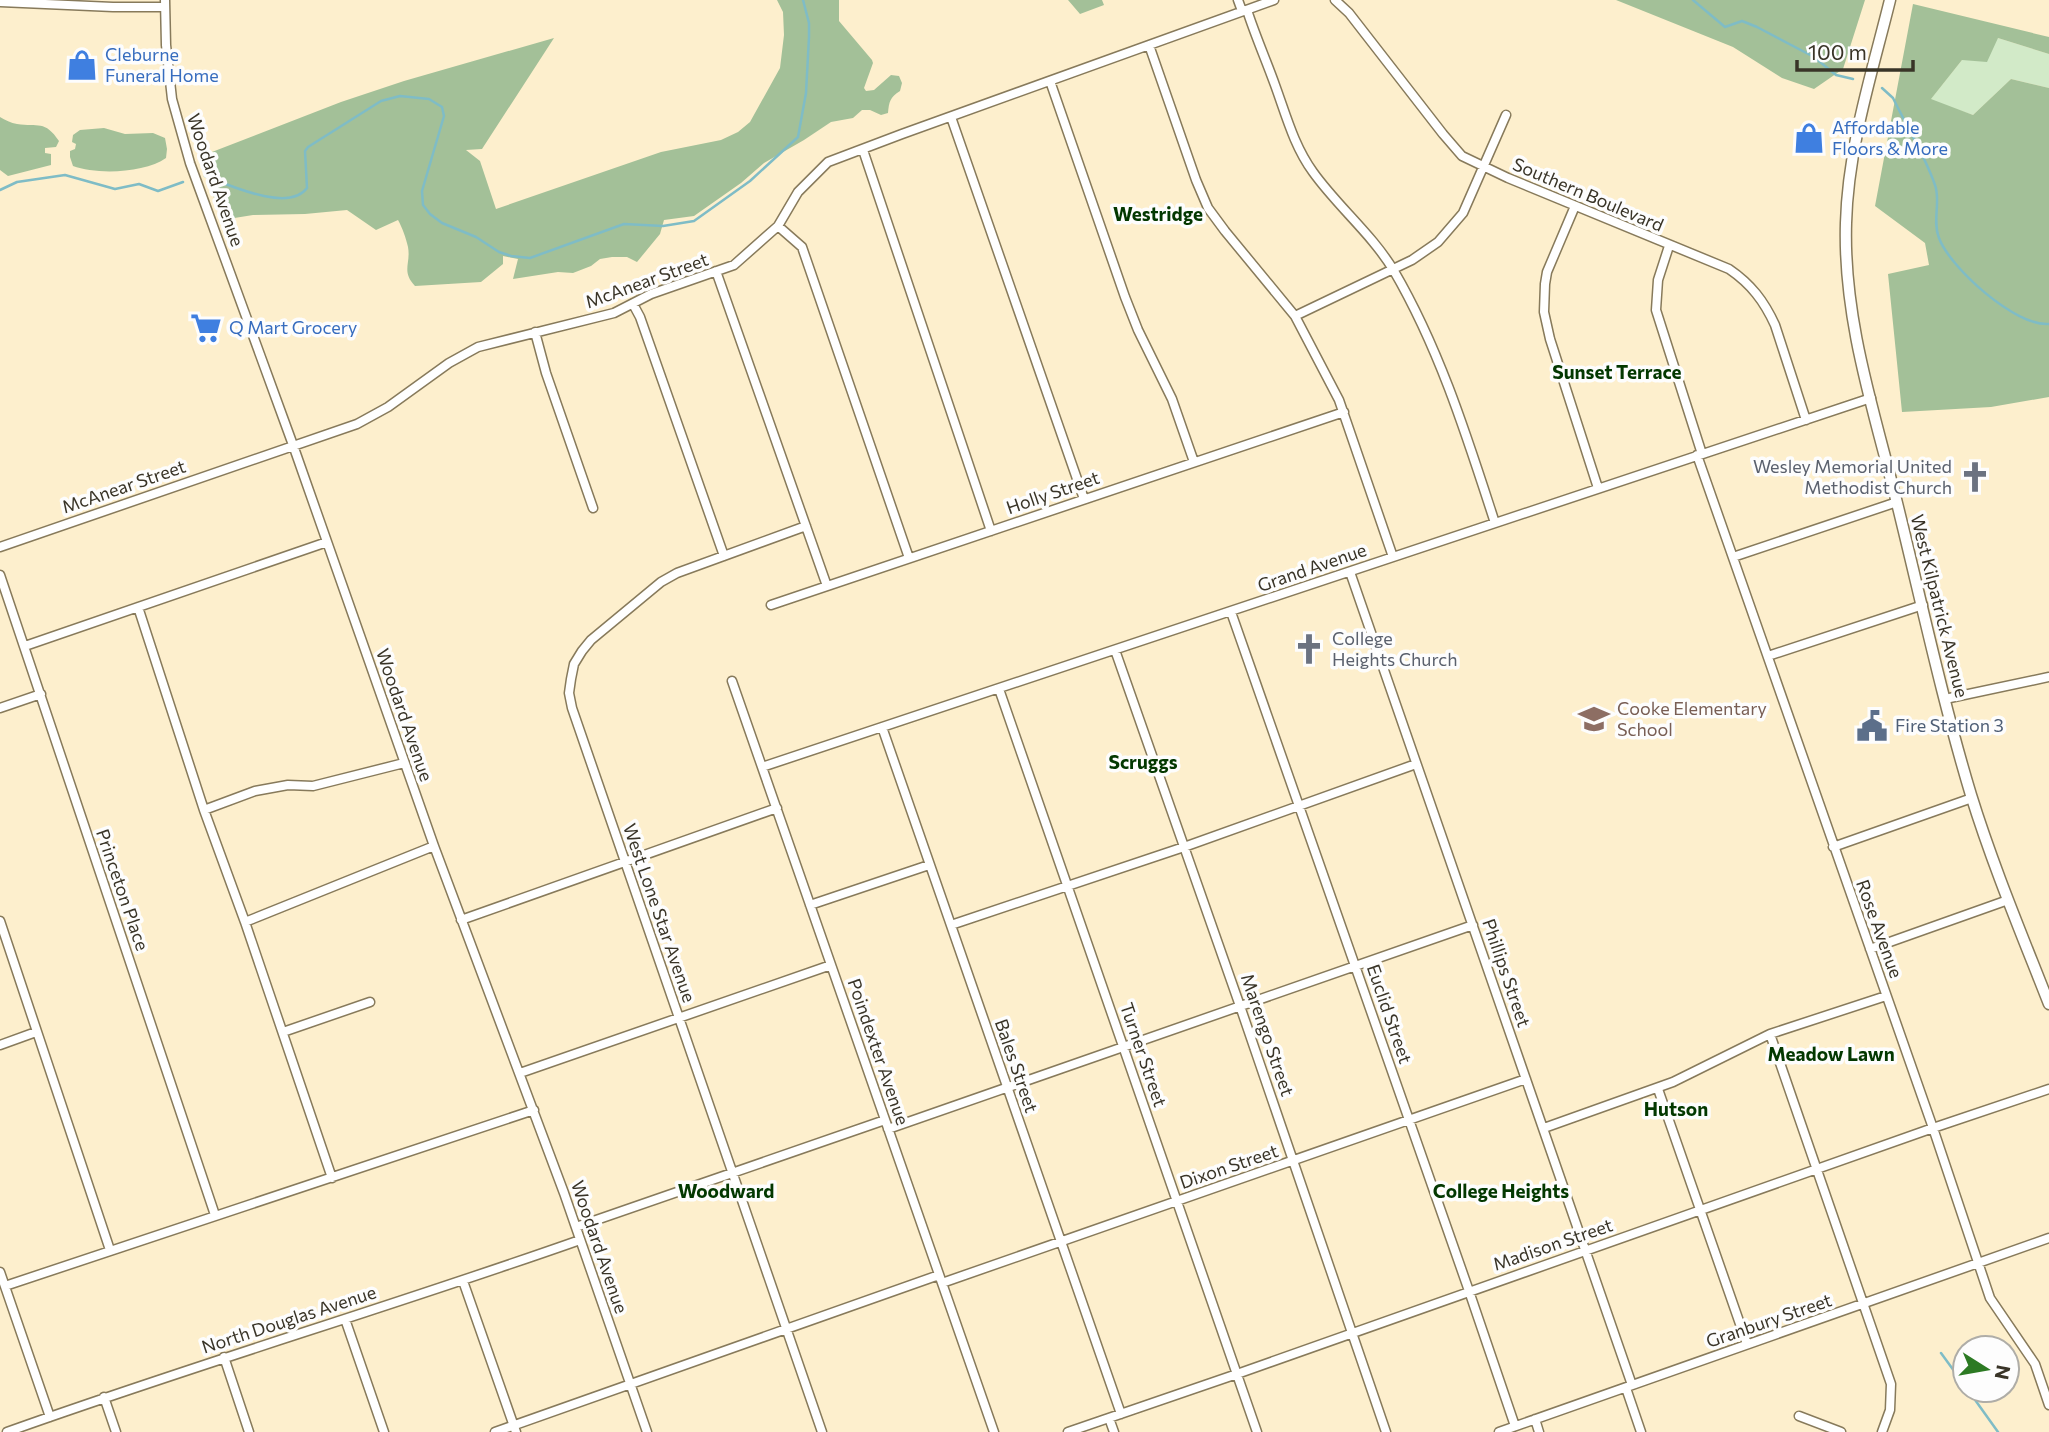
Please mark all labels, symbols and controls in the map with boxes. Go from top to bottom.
scale bar [1797,28,1912,72]
text: 100 m [1808,39,1867,64]
place label: Cleburne Funeral Home [105,43,219,86]
shop icon: Cleburne Funeral Home [65,48,99,82]
street label: Woodard Avenue [183,110,249,249]
place label: Affordable Floors & More [1832,116,1948,159]
shop icon: Affordable Floors & More [1792,121,1826,155]
street label: Southern Boulevard [1510,152,1667,236]
district label: Westridge [1113,202,1203,225]
street label: McAnear Street [582,248,711,312]
supermarket icon: Q Mart Grocery [189,311,223,345]
place label: Q Mart Grocery [229,316,357,338]
district label: Sunset Terrace [1552,360,1682,383]
street label: McAnear Street [59,455,188,517]
place label: Wesley Memorial United Methodist Church [1753,455,1952,498]
church icon: Wesley Memorial United Methodist Church [1958,460,1992,494]
street label: Holly Street [1003,466,1102,518]
street label: West Kilpatrick Avenue [1907,512,1973,700]
street label: Grand Avenue [1254,538,1369,596]
place label: College Heights Church [1332,627,1458,670]
church icon: College Heights Church [1292,632,1326,666]
street label: Woodard Avenue [372,645,438,784]
place label: Cooke Elementary School [1617,697,1767,740]
school or university icon: Cooke Elementary School [1577,702,1611,736]
public building icon: Fire Station 3 [1855,709,1889,743]
place label: Fire Station 3 [1895,714,2004,736]
district label: Scruggs [1108,750,1178,773]
street label: West Lone Star Avenue [619,820,701,1005]
street label: Princeton Place [92,826,154,953]
street label: Rose Avenue [1852,876,1908,981]
street label: Phillips Street [1478,916,1536,1030]
street label: Euclid Street [1363,961,1417,1066]
street label: Marengo Street [1237,971,1299,1099]
street label: Poindexter Avenue [844,976,914,1128]
street label: Turner Street [1116,1000,1172,1110]
street label: Bales Street [991,1016,1043,1115]
district label: Meadow Lawn [1767,1042,1895,1065]
district label: Hutson [1644,1097,1708,1120]
street label: Dixon Street [1177,1139,1281,1193]
street label: Woodard Avenue [567,1177,633,1316]
district label: Woodward [678,1179,774,1202]
district label: College Heights [1433,1179,1569,1202]
street label: Madison Street [1490,1213,1615,1275]
street label: North Douglas Avenue [199,1280,379,1358]
street label: Granbury Street [1703,1288,1834,1352]
north arrow [1951,1334,2021,1404]
text: N [1991,1363,2016,1382]

